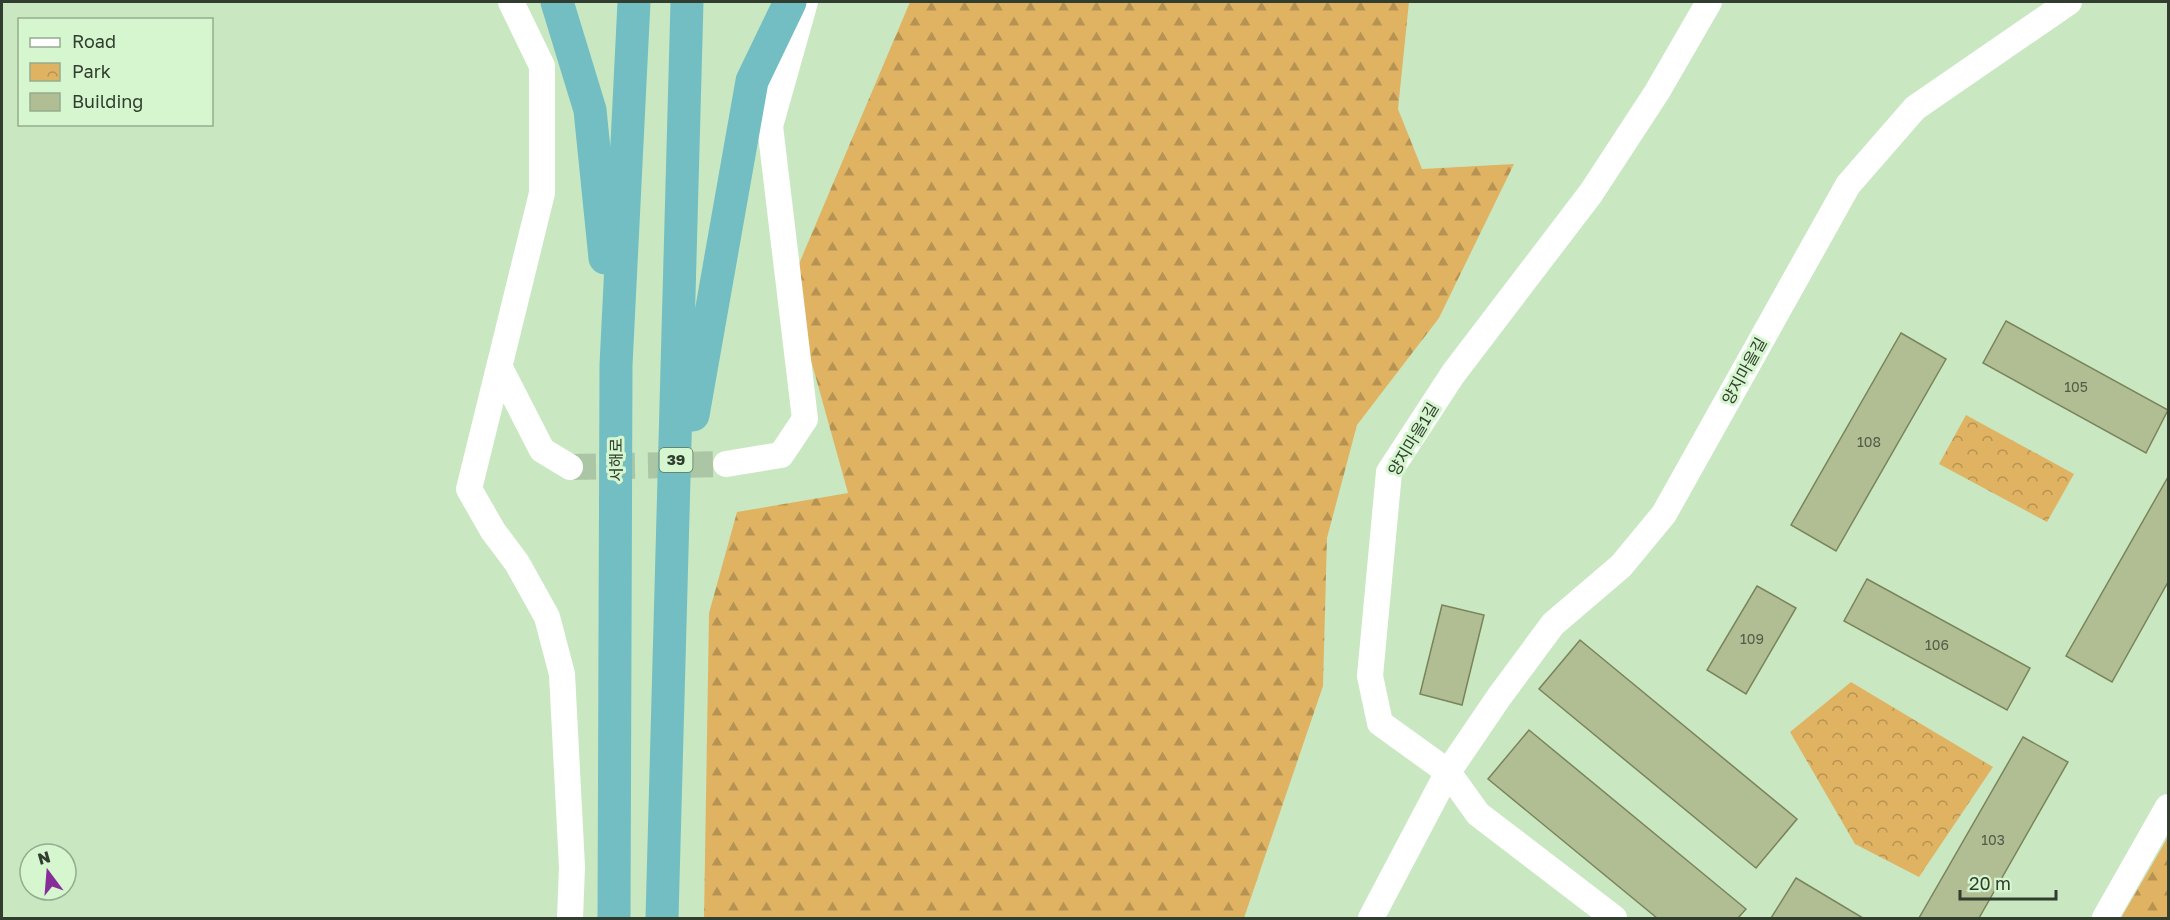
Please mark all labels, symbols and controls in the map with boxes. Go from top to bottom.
legend [18,18,213,126]
text: Road [72,30,116,52]
text: Park [72,60,111,82]
text: Building [72,90,143,112]
street label: 양지마을길 [1717,334,1771,408]
house number: 105 [2064,378,2088,395]
street label: 양지마을1길 [1383,399,1443,479]
house number: 108 [1857,433,1881,450]
street label: 서해로 [606,438,626,482]
road number: 39 [660,448,692,472]
house number: 109 [1740,630,1764,647]
house number: 106 [1925,636,1949,653]
house number: 103 [1981,831,2005,848]
north arrow [18,842,78,902]
text: N [35,846,52,869]
scale bar [1960,863,2056,901]
text: 20 m [1969,872,2011,894]

